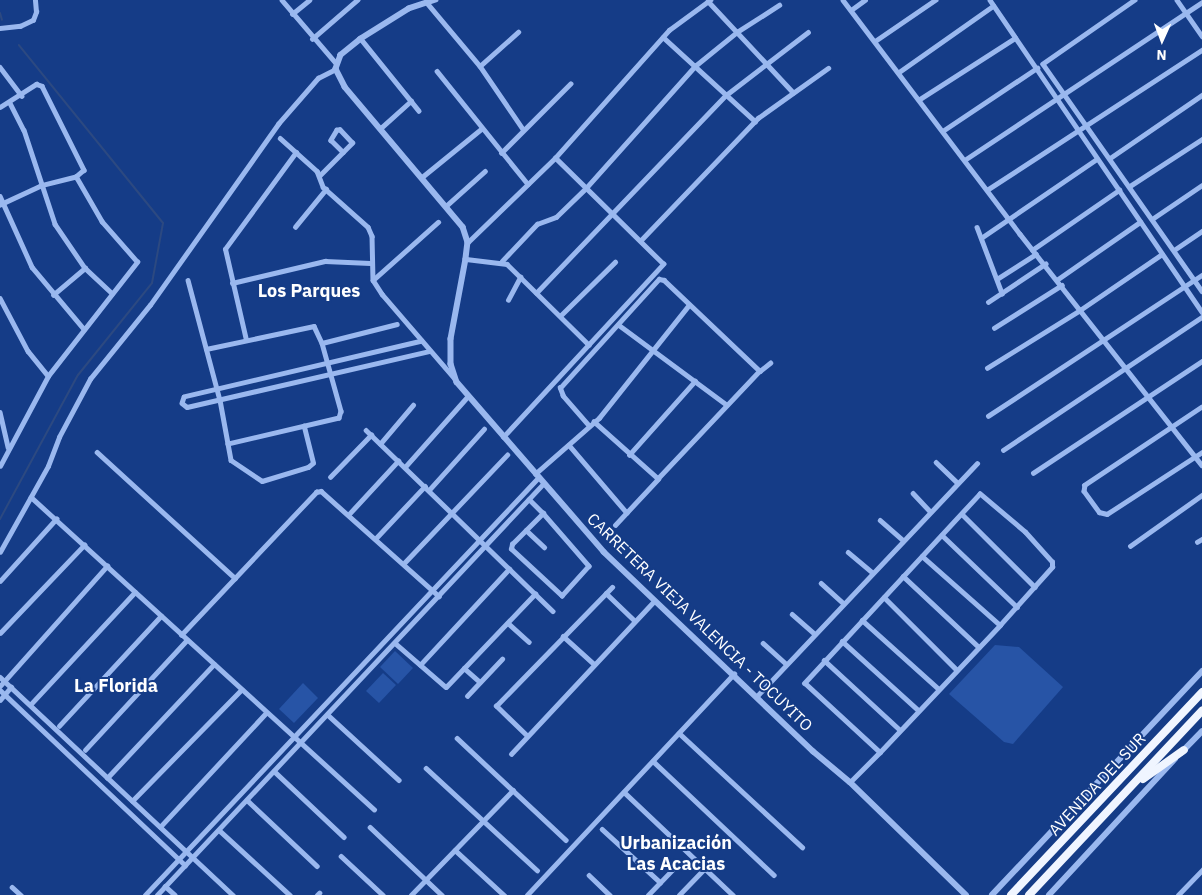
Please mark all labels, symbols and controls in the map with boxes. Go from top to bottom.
north arrow [1137,15,1187,65]
text: N [1156,46,1167,64]
district label: Los Parques [258,280,360,302]
street label: CARRETERA VIEJA VALENCIA - TOCUYITO [583,509,817,735]
district label: La Florida [74,675,158,697]
street label: AVENIDA DEL SUR [1045,729,1149,839]
district label: Urbanización Las Acacias [620,833,732,876]

